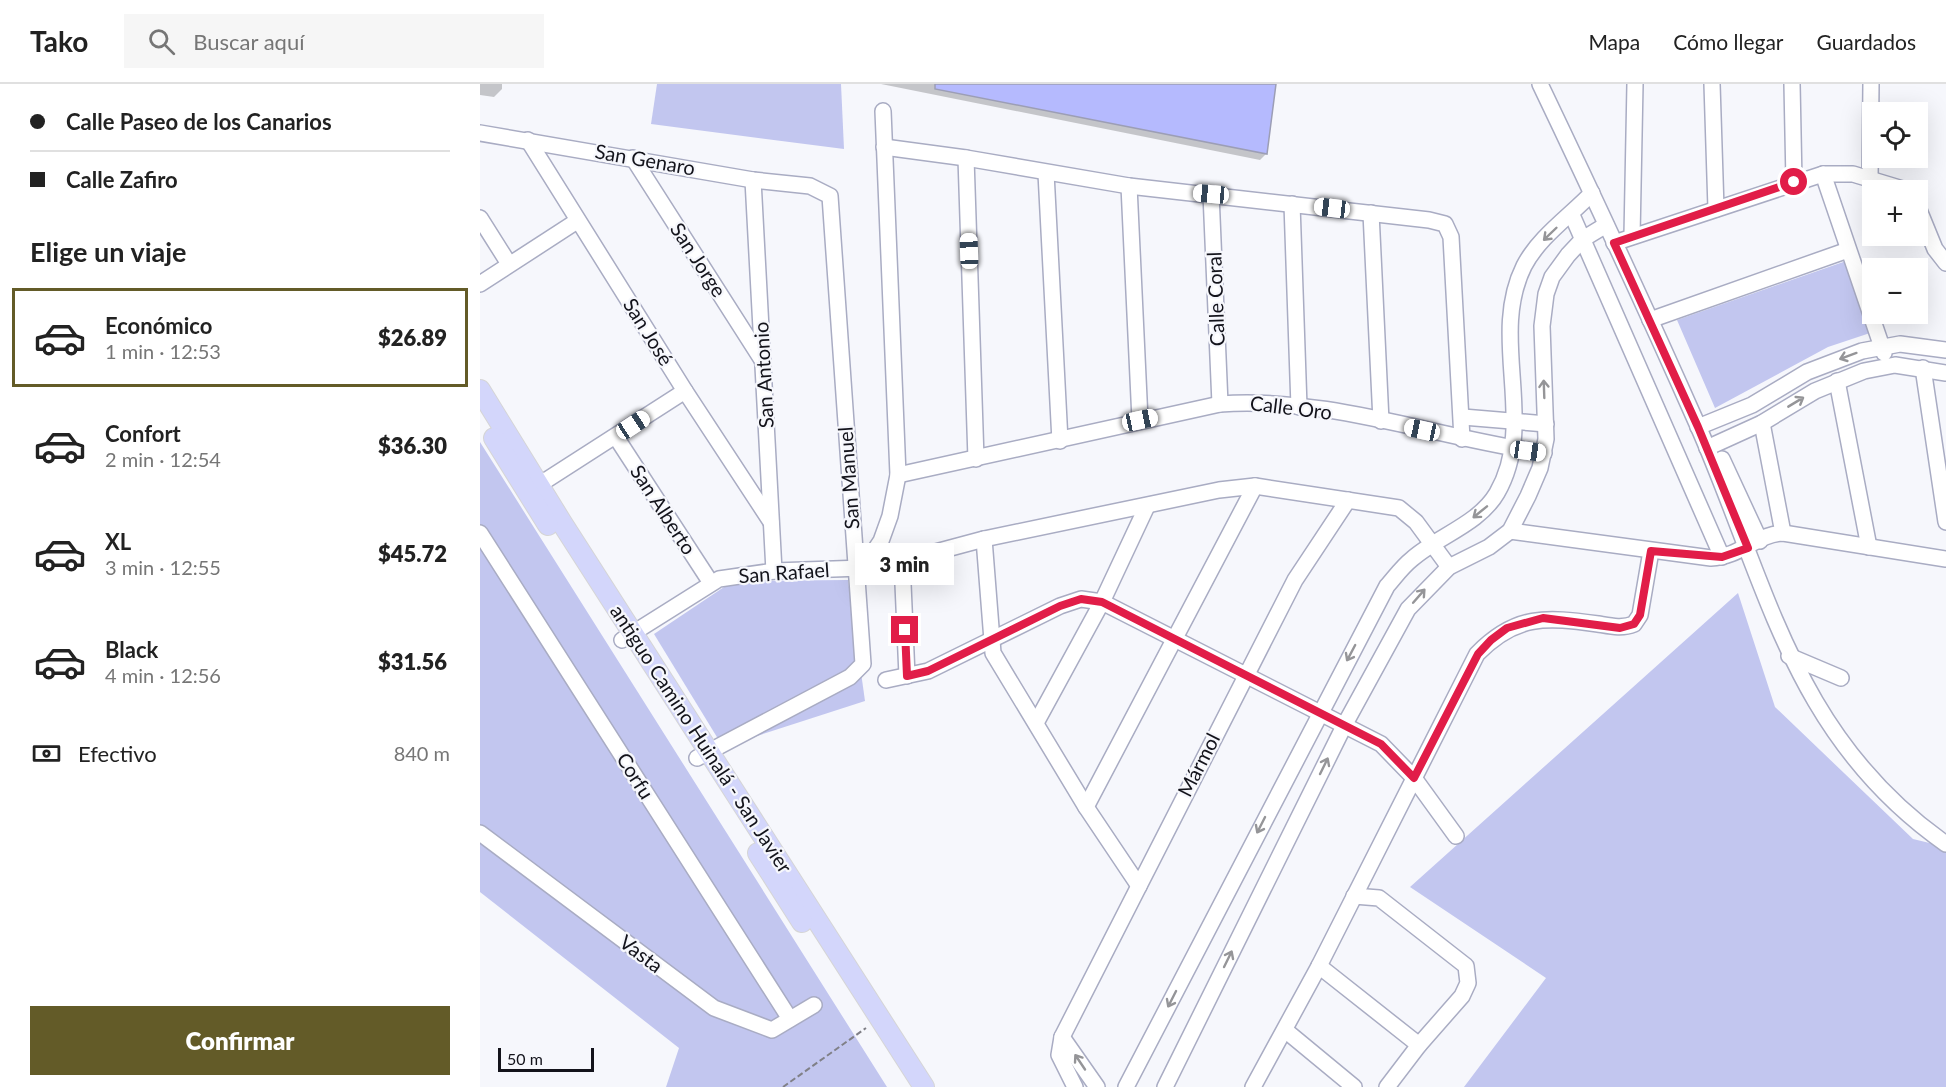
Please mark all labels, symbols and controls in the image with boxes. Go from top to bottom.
search box [124,14,544,68]
text: Tako [30,24,88,58]
icon: search [145,25,178,58]
text: Buscar aquí [193,28,304,55]
text: Mapa [1588,29,1640,54]
text: Cómo llegar [1673,29,1784,54]
text: Guardados [1817,29,1916,54]
map controls [1862,102,1928,324]
button: locate [1862,102,1928,168]
text: Calle Paseo de los Canarios [66,108,332,135]
street label: San Genaro [593,138,697,180]
text: Calle Zafiro [66,166,178,193]
route start [1780,168,1807,195]
button: + [1862,180,1928,246]
car [1192,183,1230,205]
car [1313,197,1351,219]
street label: San Jorge [666,218,732,301]
one-way arrow [1543,227,1558,241]
car [959,233,979,269]
text: Elige un viaje [30,235,187,268]
street label: Calle Coral [1201,251,1229,347]
button: − [1862,258,1928,324]
street label: San José [619,293,679,370]
icon: car [33,311,87,365]
text: Económico [105,312,212,339]
street label: San Antonio [748,321,778,429]
text: $26.89 [378,324,447,351]
text: 1 min · 12:53 [105,339,221,363]
one-way arrow [1839,351,1858,362]
one-way arrow [1539,379,1550,399]
street label: Calle Oro [1249,390,1334,424]
one-way arrow [1787,395,1804,407]
car [1121,407,1159,433]
car [613,408,653,442]
car [1403,417,1441,443]
icon: car [33,419,87,473]
text: Confort [105,420,181,447]
street label: San Manuel [832,426,864,530]
text: $36.30 [378,432,447,459]
car [1509,440,1547,462]
text: 2 min · 12:54 [105,447,221,471]
street label: San Alberto [626,460,702,559]
one-way arrow [1473,505,1488,519]
icon: car [33,527,87,581]
text: XL [105,528,131,555]
text: $45.72 [378,540,447,567]
callout: 3 min [856,543,954,585]
text: 3 min [880,552,929,576]
text: 3 min · 12:55 [105,555,221,579]
street label: San Rafael [738,557,830,587]
one-way arrow [1412,589,1426,604]
street label: antiguo Camino Huinalá - San Javier [606,600,798,878]
route end [891,616,918,643]
icon: car [33,635,87,689]
text: Black [105,636,158,663]
one-way arrow [1345,643,1356,661]
text: $31.56 [378,648,447,675]
text: 4 min · 12:56 [105,663,221,687]
street label: Mármol [1172,729,1224,800]
icon: cash [30,737,63,770]
text: Efectivo [78,740,157,767]
text: 840 m [394,741,450,765]
street label: Corfu [612,748,659,803]
one-way arrow [1318,758,1330,775]
one-way arrow [1255,816,1266,834]
street label: Vasta [615,929,668,977]
one-way arrow [1223,951,1234,969]
one-way arrow [1165,989,1177,1007]
button: Confirmar [30,1006,450,1075]
scale bar [498,1045,594,1072]
text: 50 m [507,1049,543,1068]
one-way arrow [1074,1054,1086,1070]

